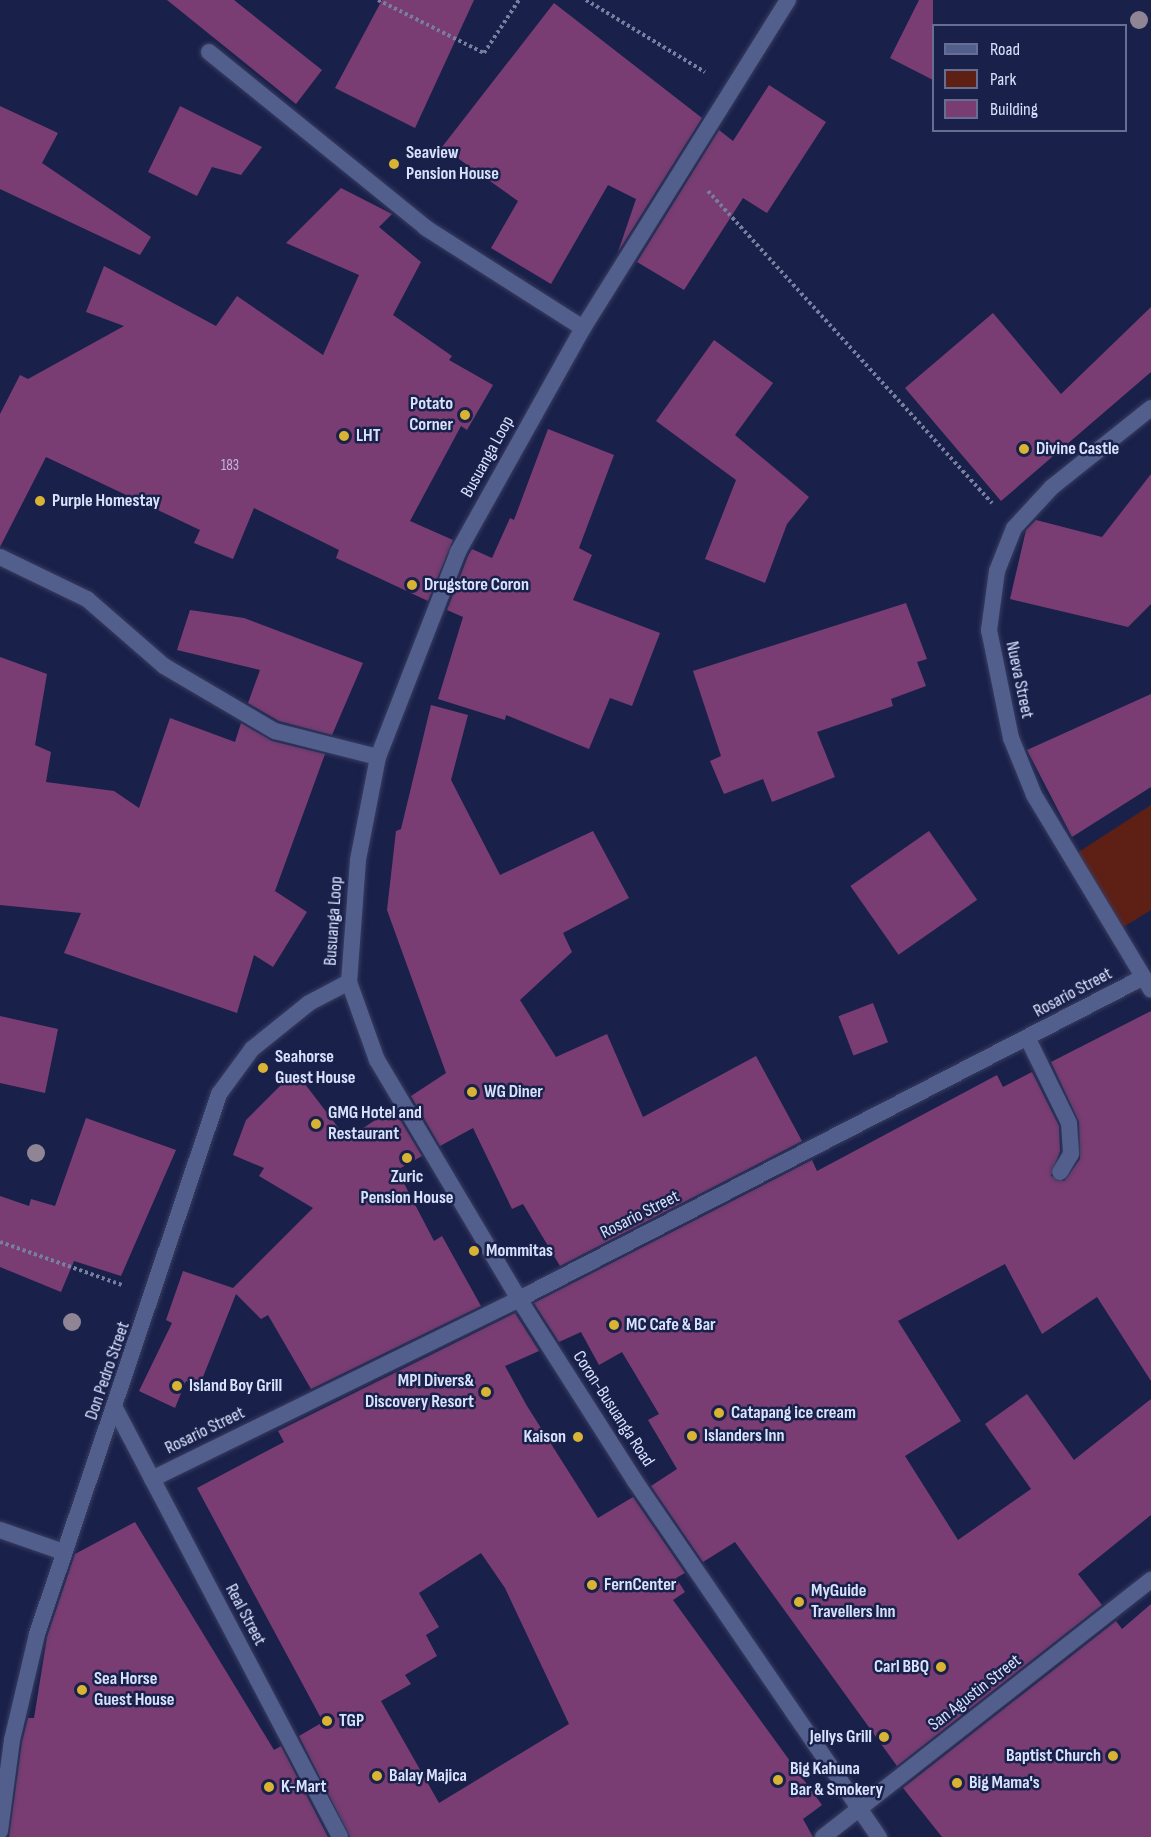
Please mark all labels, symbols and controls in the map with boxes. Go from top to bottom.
legend [932,24,1127,132]
text: Road [990,39,1020,60]
text: Park [990,69,1016,90]
text: Building [990,99,1038,120]
place label: Seaview Pension House [406,143,499,186]
marker: Seaview Pension House [387,157,401,171]
place label: Potato Corner [409,394,453,436]
marker: Potato Corner [458,408,472,422]
street label: Busuanga Loop [457,413,519,501]
place label: LHT [356,425,380,447]
marker: LHT [337,429,351,443]
place label: Divine Castle [1036,438,1119,460]
marker: Divine Castle [1017,442,1031,456]
house number: 183 [221,457,239,475]
place label: Purple Homestay [52,490,160,512]
marker: Purple Homestay [33,494,47,508]
place label: Drugstore Coron [424,574,529,596]
marker: Drugstore Coron [405,578,419,592]
street label: Nueva Street [1000,639,1038,721]
street label: Busuanga Loop [320,875,348,967]
street label: Rosario Street [1030,963,1116,1023]
place label: Seahorse Guest House [275,1047,356,1090]
marker: Seahorse Guest House [256,1061,270,1075]
place label: WG Diner [484,1081,543,1103]
marker: WG Diner [465,1085,479,1099]
place label: GMG Hotel and Restaurant [328,1103,422,1146]
marker: GMG Hotel and Restaurant [309,1117,323,1131]
marker: Zuric Pension House [400,1151,414,1165]
place label: Zuric Pension House [361,1167,453,1210]
street label: Rosario Street [597,1186,683,1244]
place label: Mommitas [486,1240,553,1262]
marker: Mommitas [467,1244,481,1258]
place label: MC Cafe & Bar [626,1314,716,1336]
marker: MC Cafe & Bar [607,1318,621,1332]
street label: Don Pedro Street [81,1319,135,1423]
street label: Coron-Busuanga Road [568,1347,658,1471]
place label: MPI Divers& Discovery Resort [365,1371,474,1414]
place label: Island Boy Grill [189,1375,282,1397]
marker: Island Boy Grill [170,1379,184,1393]
marker: MPI Divers& Discovery Resort [479,1385,493,1399]
place label: Catapang ice cream [731,1402,856,1424]
street label: Rosario Street [162,1403,248,1459]
marker: Catapang ice cream [712,1406,726,1420]
place label: Islanders Inn [704,1425,785,1447]
place label: Kaison [524,1426,566,1448]
marker: Islanders Inn [685,1429,699,1443]
marker: Kaison [571,1430,585,1444]
place label: FernCenter [604,1574,676,1596]
marker: FernCenter [585,1578,599,1592]
street label: Real Street [220,1581,270,1649]
place label: MyGuide Travellers Inn [811,1581,896,1624]
marker: MyGuide Travellers Inn [792,1595,806,1609]
street label: San Agustin Street [924,1650,1026,1736]
place label: Carl BBQ [874,1656,929,1678]
marker: Carl BBQ [934,1660,948,1674]
place label: Sea Horse Guest House [94,1669,175,1712]
marker: Sea Horse Guest House [75,1683,89,1697]
place label: TGP [339,1710,364,1732]
marker: TGP [320,1714,334,1728]
place label: Jellys Grill [810,1726,872,1748]
marker: Jellys Grill [877,1730,891,1744]
place label: Baptist Church [1006,1745,1101,1767]
marker: Baptist Church [1106,1749,1120,1763]
place label: Big Kahuna Bar & Smokery [790,1759,883,1802]
place label: Balay Majica [389,1765,467,1787]
marker: Balay Majica [370,1769,384,1783]
place label: Big Mama's [969,1772,1040,1794]
marker: Big Kahuna Bar & Smokery [771,1773,785,1787]
place label: K-Mart [281,1776,327,1798]
marker: Big Mama's [950,1776,964,1790]
marker: K-Mart [262,1780,276,1794]

